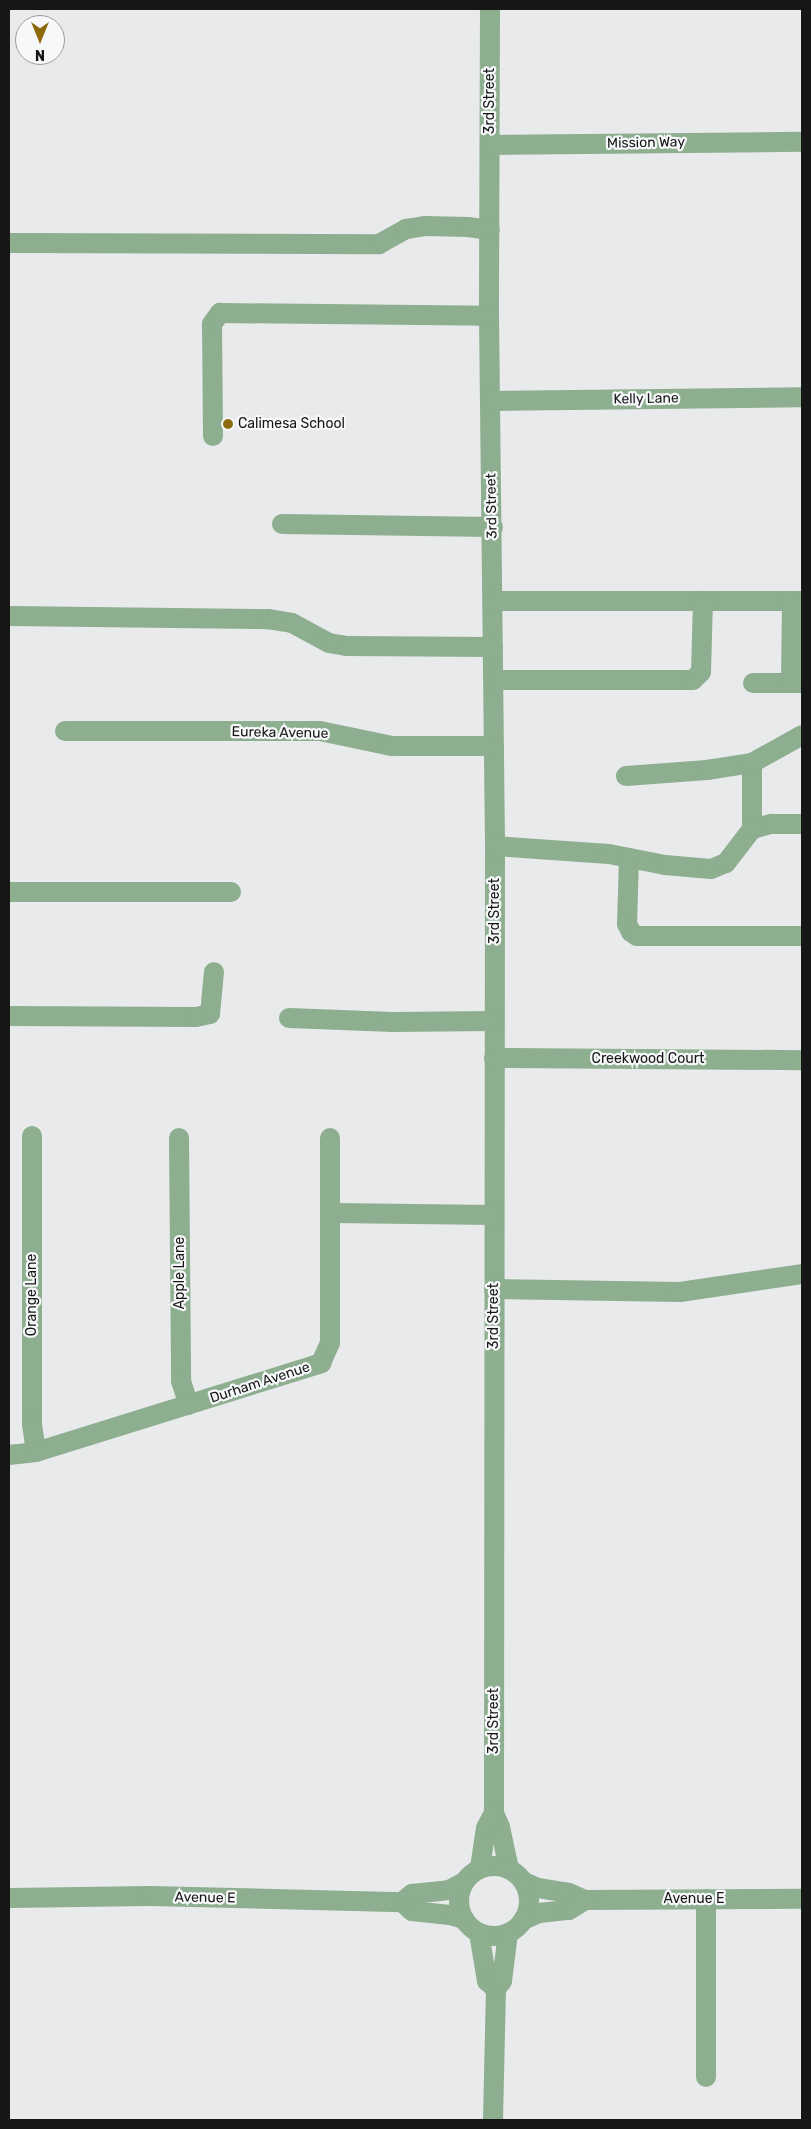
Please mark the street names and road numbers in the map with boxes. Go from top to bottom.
street label: 3rd Street [482,68,498,134]
street label: Mission Way [607,134,685,152]
street label: Kelly Lane [613,390,679,408]
street label: 3rd Street [483,473,501,539]
street label: Eureka Avenue [231,724,329,742]
street label: 3rd Street [487,878,503,944]
street label: Creekwood Court [592,1051,704,1067]
street label: Apple Lane [172,1237,188,1309]
street label: Orange Lane [24,1254,40,1336]
street label: 3rd Street [486,1283,502,1349]
street label: Durham Avenue [208,1359,312,1407]
street label: 3rd Street [486,1688,502,1754]
street label: Avenue E [174,1889,236,1907]
street label: Avenue E [664,1891,724,1907]

